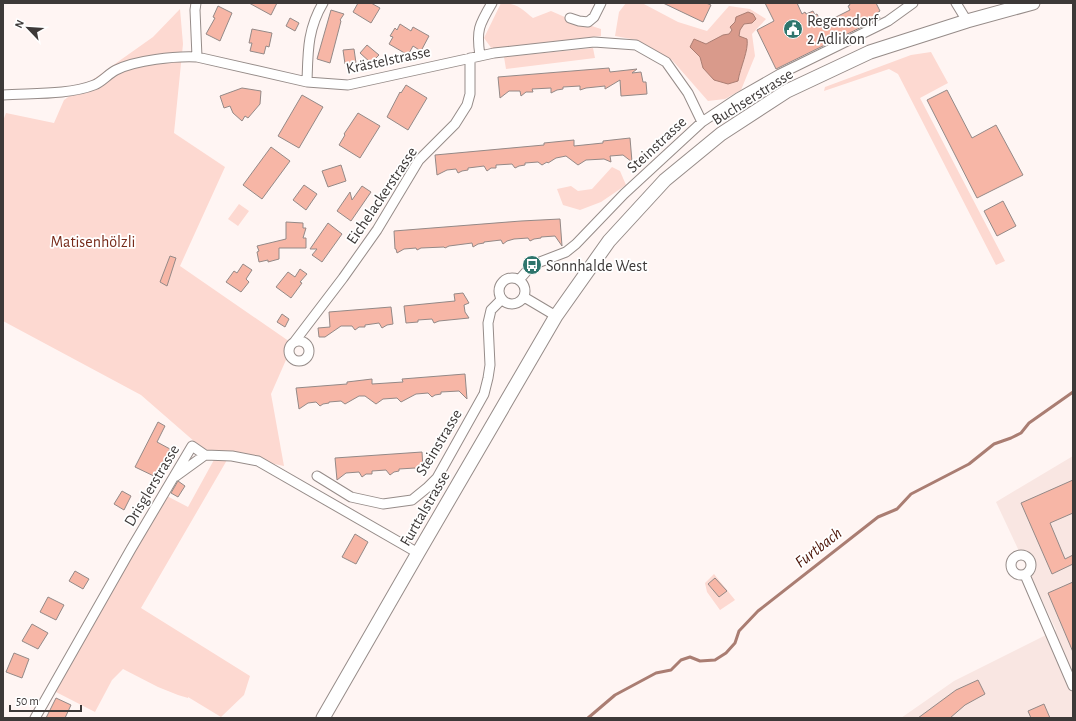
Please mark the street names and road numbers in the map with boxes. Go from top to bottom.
street label: Krästelstrasse [345,43,432,77]
street label: Buchserstrasse [709,66,796,128]
street label: Steinstrasse [624,113,689,176]
street label: Eichelackerstrasse [344,144,420,247]
street label: Steinstrasse [413,406,465,479]
street label: Drisglerstrasse [121,442,182,529]
street label: Furttalstrasse [397,468,453,549]

